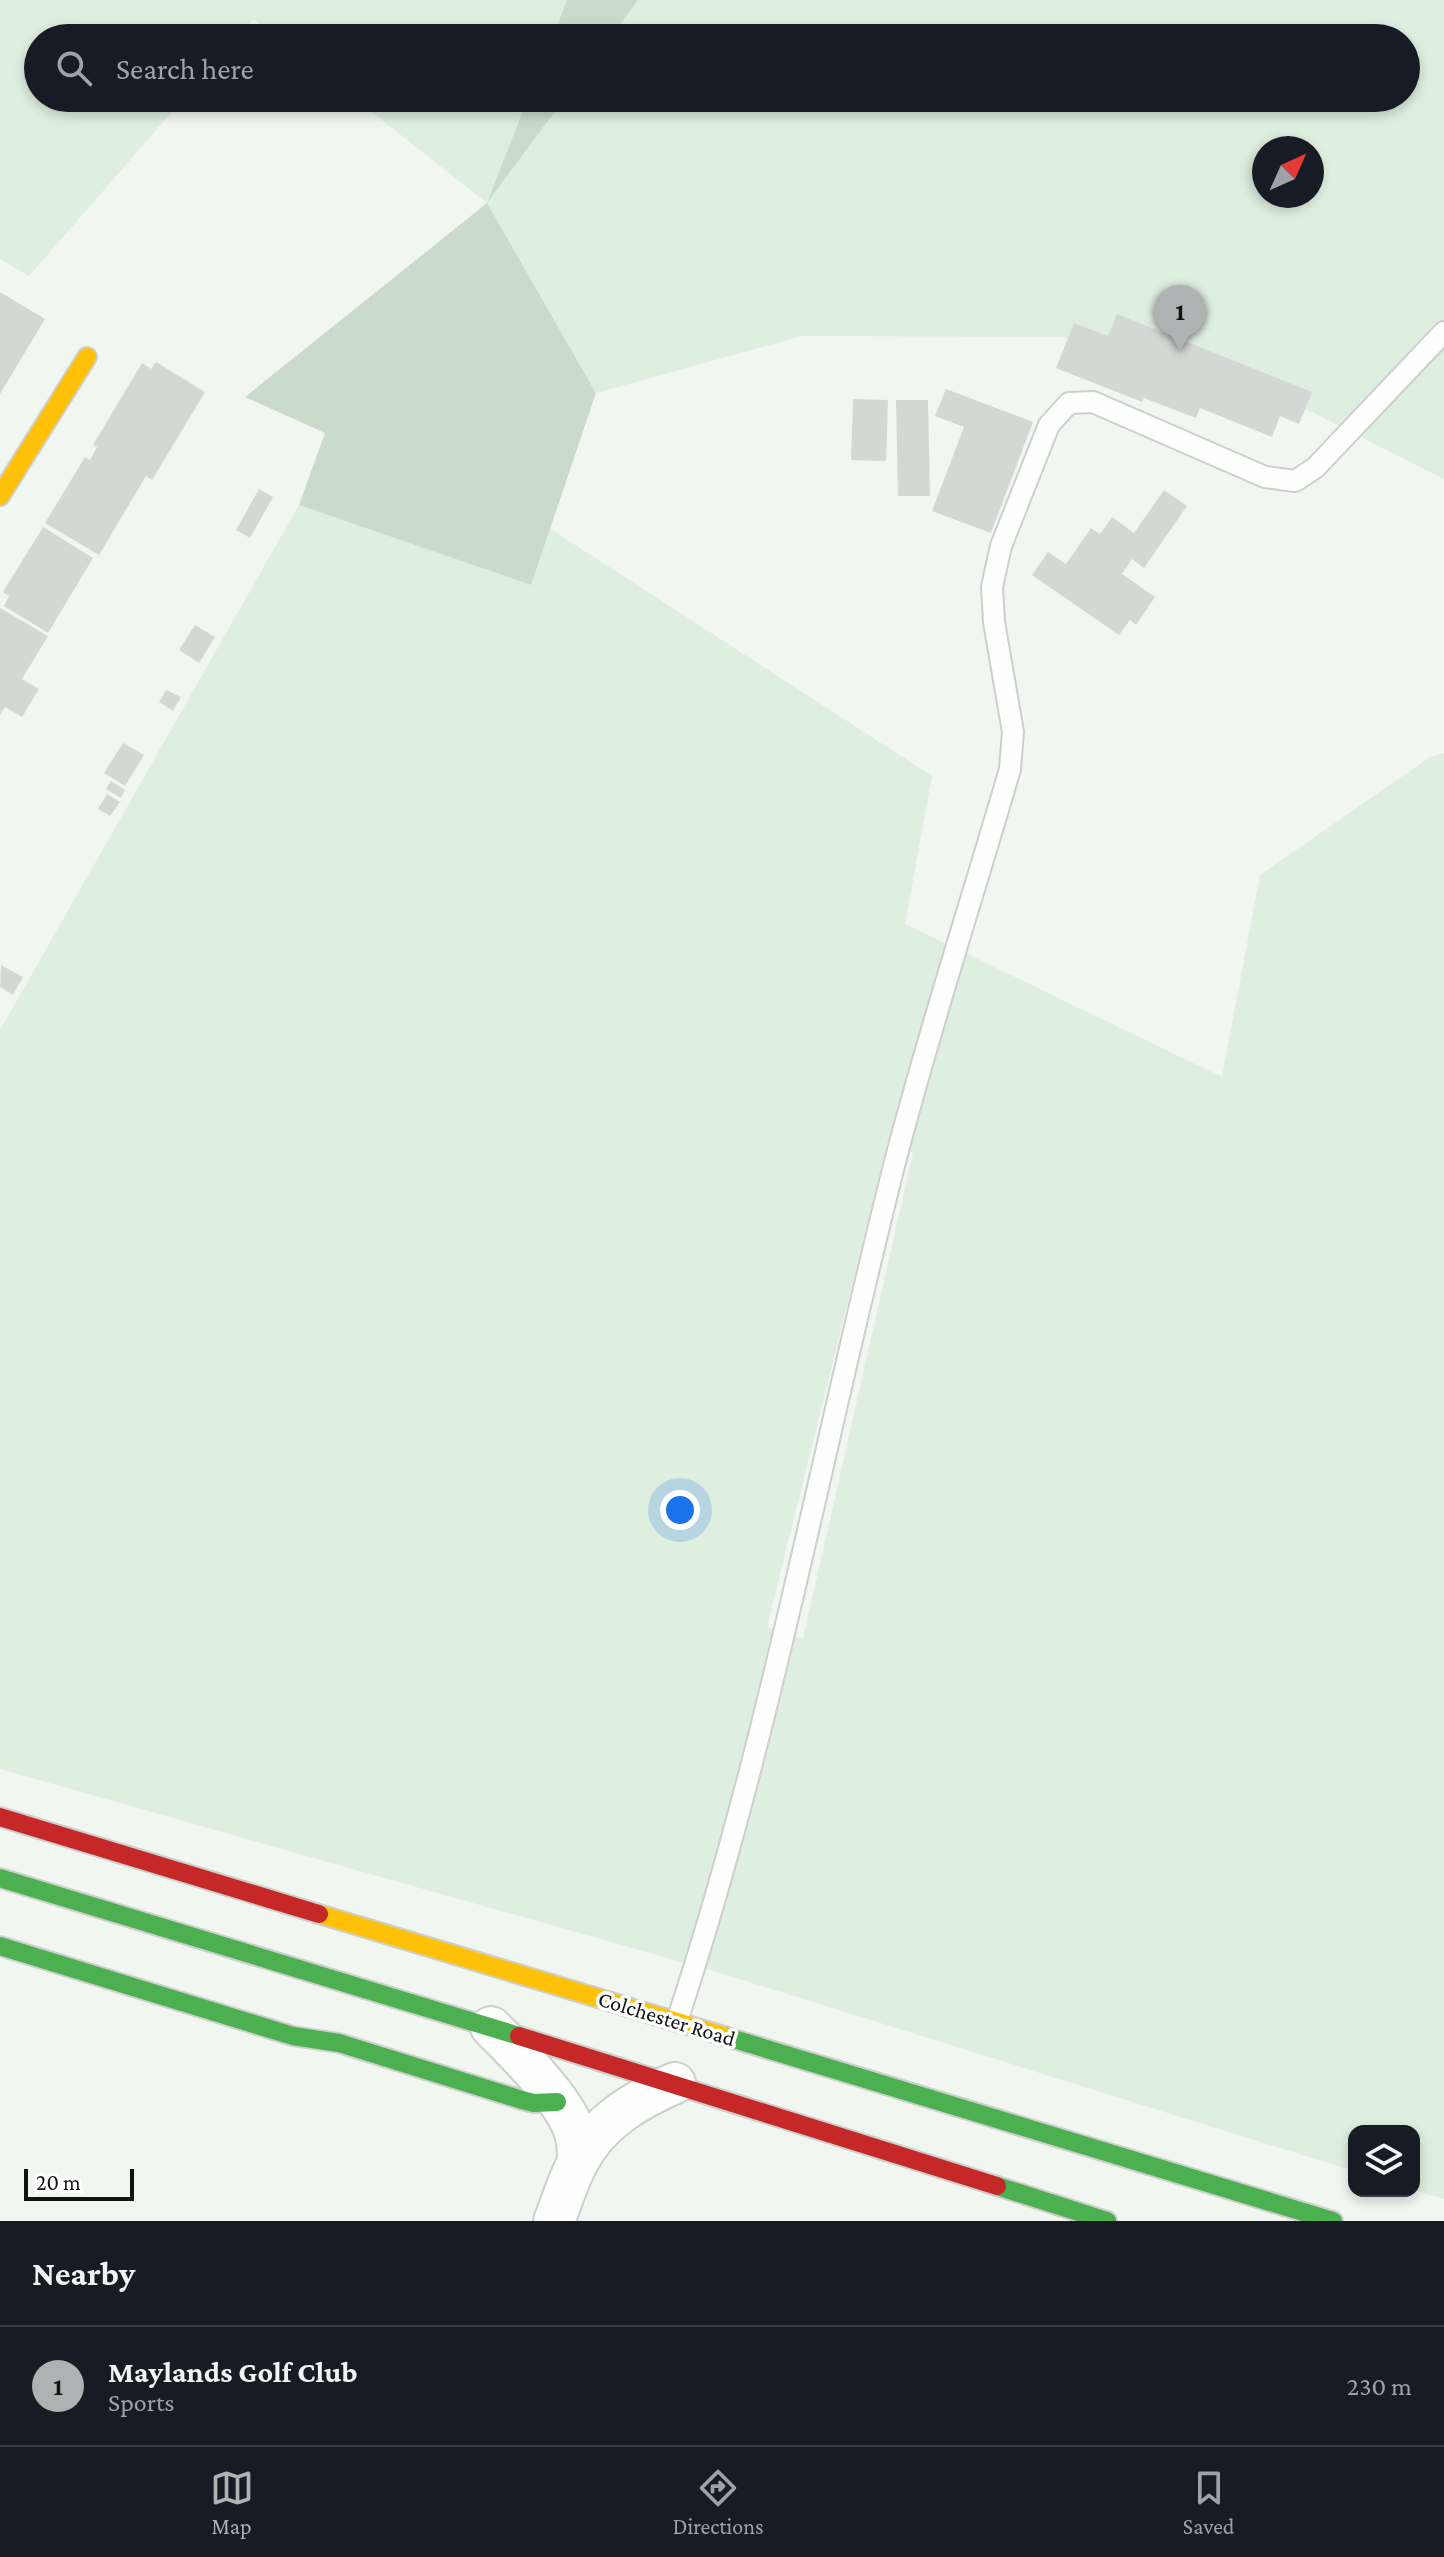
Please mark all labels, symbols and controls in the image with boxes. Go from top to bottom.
search box [24,24,1420,112]
icon: search [52,46,96,90]
text: Search here [116,52,254,85]
north arrow [1252,136,1324,208]
pin: 1 [1154,285,1206,351]
your location [660,1490,700,1530]
street label: Colchester Road [595,1986,739,2051]
map controls [1348,2125,1420,2197]
button: layers [1348,2125,1420,2197]
scale bar [24,2165,134,2201]
text: 20 m [36,2170,81,2195]
text: Nearby [32,2255,135,2292]
text: Maylands Golf Club [108,2355,358,2388]
text: 1 [53,2372,63,2401]
text: 230 m [1347,2372,1412,2401]
text: Sports [108,2388,175,2417]
tab: Map [210,2466,254,2539]
tab: Directions [673,2466,764,2539]
tab: Saved [1183,2466,1234,2539]

